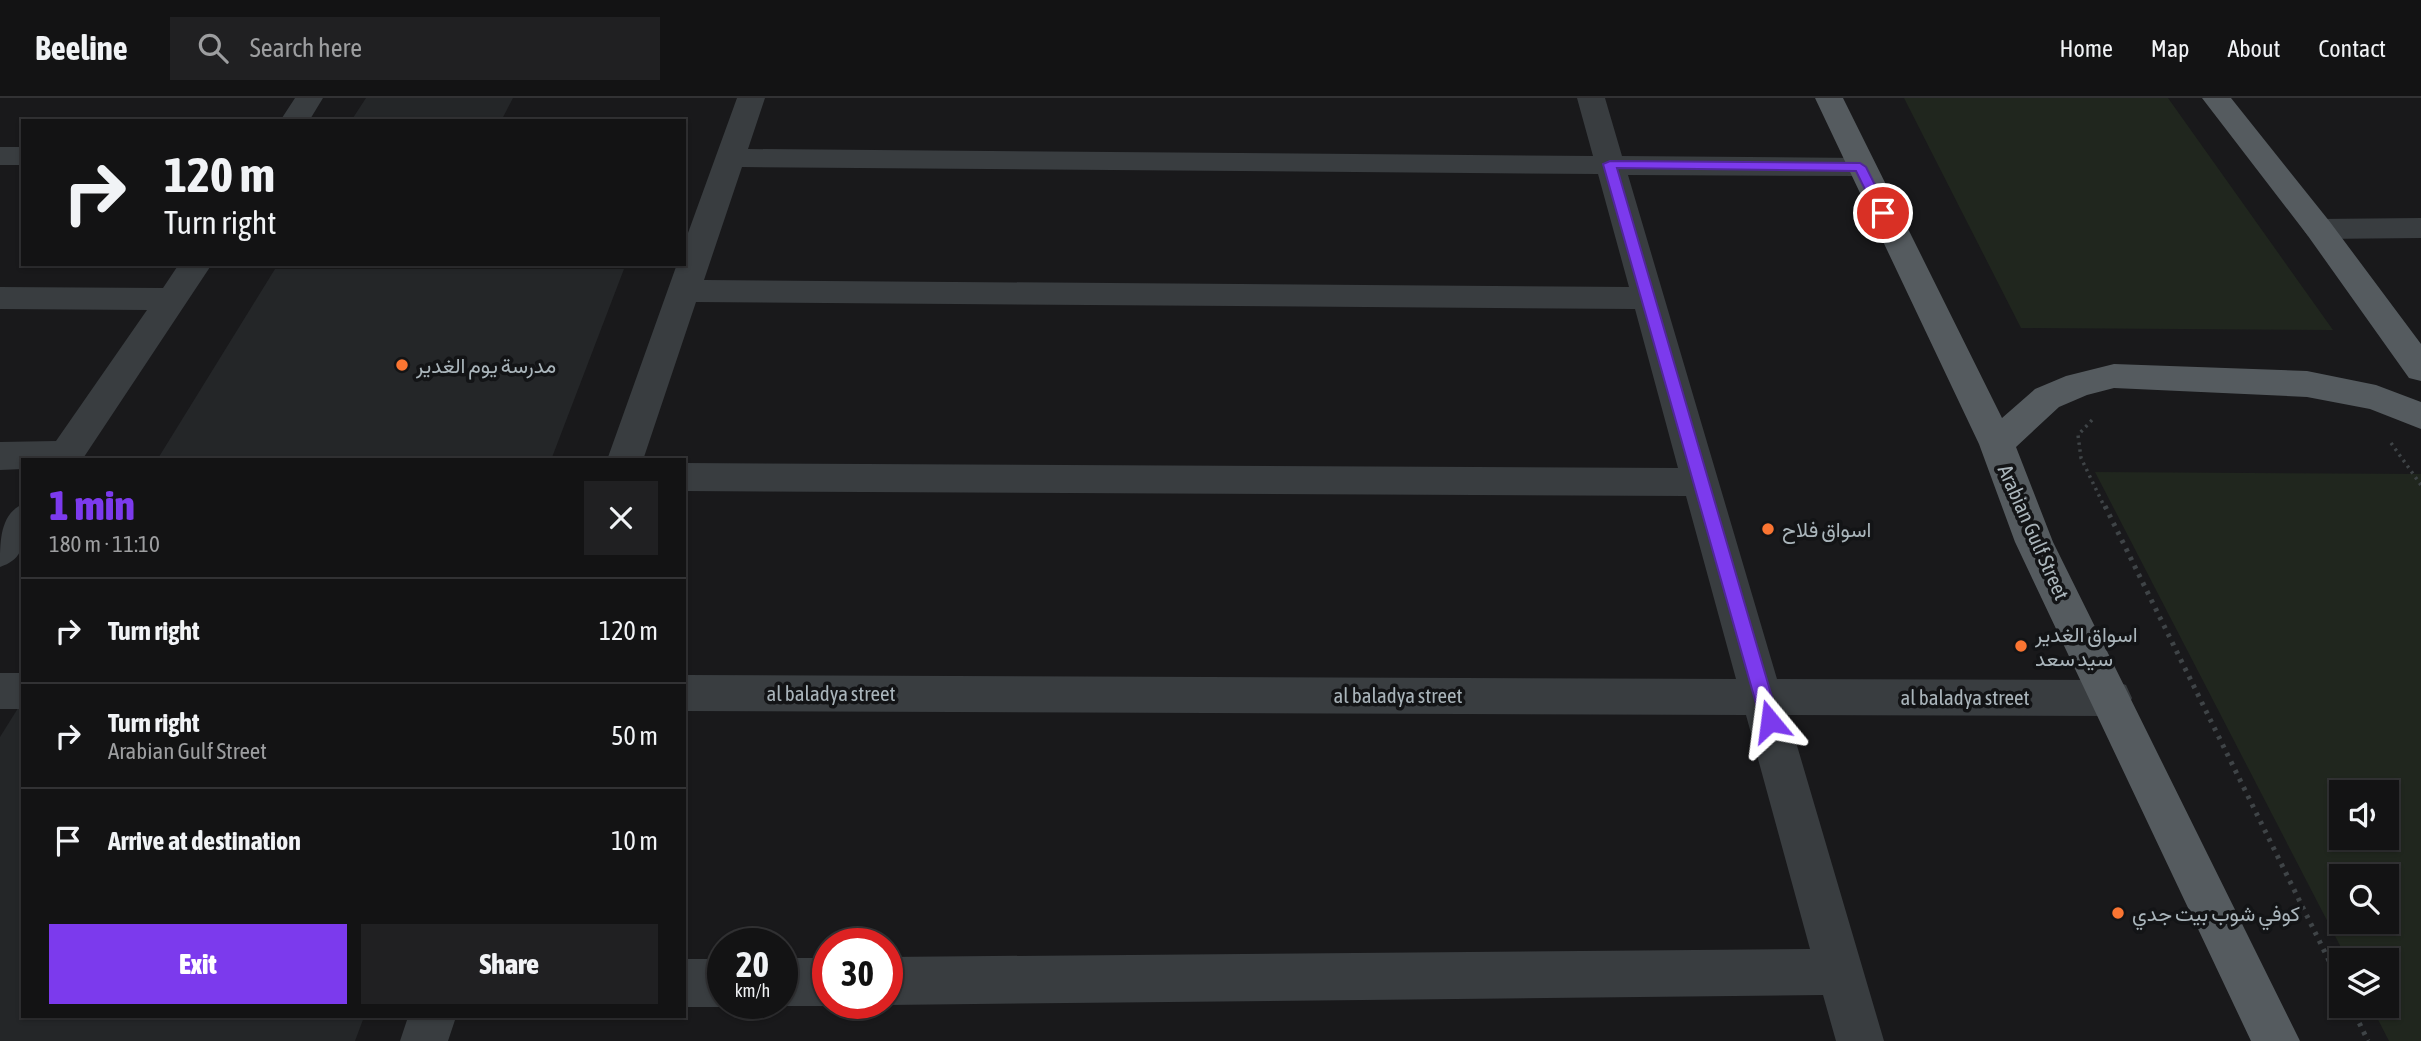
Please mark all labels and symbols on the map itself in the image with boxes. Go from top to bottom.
pin [1853,183,1913,243]
place label: مدرسة يوم الغدير [415,353,556,380]
marker: مدرسة يوم الغدير [394,357,410,373]
street label: Arabian Gulf Street [1994,461,2074,603]
place label: اسواق فلاح [1782,517,1871,544]
marker: اسواق فلاح [1760,521,1776,537]
place label: اسواق الغدير سيد سعد [2034,622,2138,671]
marker: اسواق الغدير سيد سعد [2013,638,2029,654]
street label: al baladya street [767,681,895,705]
street label: al baladya street [1334,683,1462,707]
position arrow [1733,684,1807,758]
street label: al baladya street [1901,685,2029,709]
place label: كوفي شوب بيت جدي [2132,901,2300,931]
marker: كوفي شوب بيت جدي [2110,905,2126,921]
speed limit sign: 30 [812,928,903,1019]

